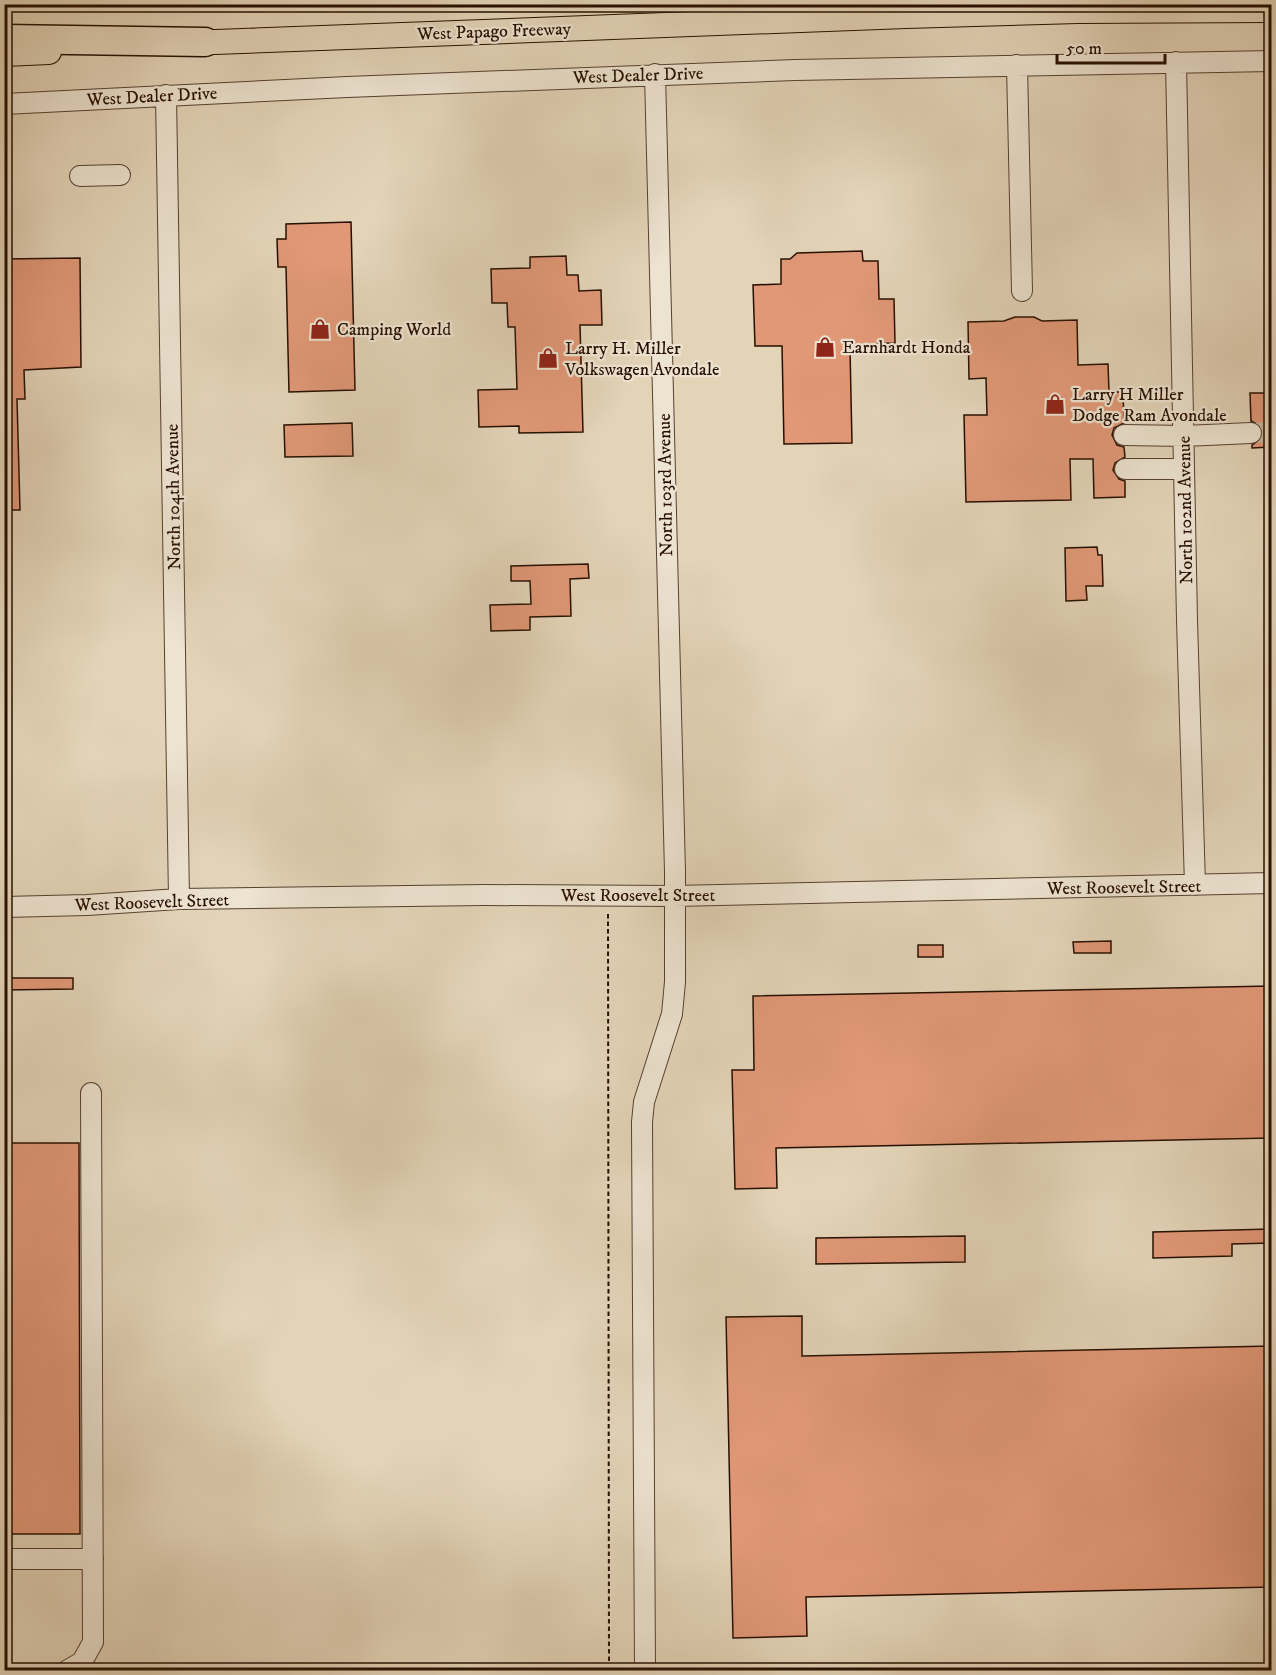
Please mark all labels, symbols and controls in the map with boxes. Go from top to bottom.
street label: West Papago Freeway [416,18,572,46]
scale bar [1057,27,1165,65]
text: 50 m [1066,38,1102,60]
street label: West Dealer Drive [571,63,704,89]
street label: West Dealer Drive [85,83,218,111]
shop icon: Camping World [308,317,332,341]
place label: Camping World [337,319,451,341]
shop icon: Earnhardt Honda [813,335,837,359]
place label: Earnhardt Honda [842,337,971,359]
place label: Larry H. Miller Volkswagen Avondale [564,338,720,381]
shop icon: Larry H. Miller Volkswagen Avondale [536,346,560,370]
place label: Larry H Miller Dodge Ram Avondale [1072,384,1227,427]
shop icon: Larry H Miller Dodge Ram Avondale [1043,392,1067,416]
street label: North 103rd Avenue [654,413,678,557]
street label: North 104th Avenue [162,424,186,570]
street label: North 102nd Avenue [1174,436,1198,584]
street label: West Roosevelt Street [1046,876,1202,900]
street label: West Roosevelt Street [560,885,715,907]
street label: West Roosevelt Street [73,889,230,917]

